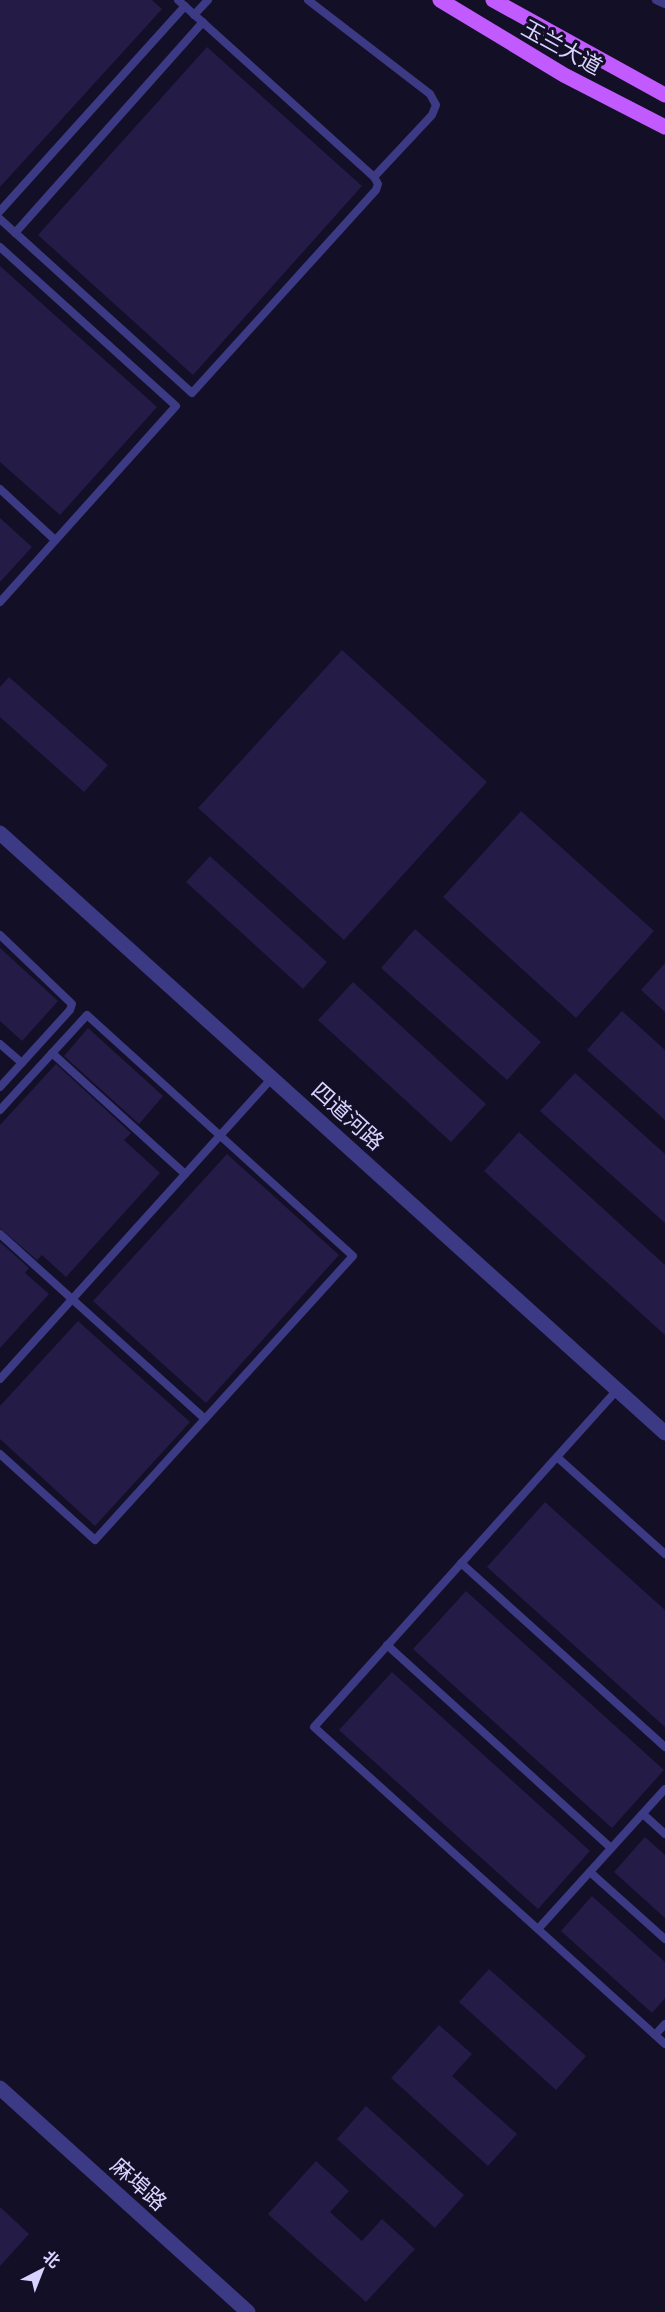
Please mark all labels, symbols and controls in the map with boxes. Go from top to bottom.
street label: 玉兰大道 [518,16,606,79]
street label: 四道河路 [307,1078,388,1154]
street label: 麻埠路 [106,2154,171,2215]
north arrow [12,2240,72,2300]
text: 北 [40,2248,63,2271]

